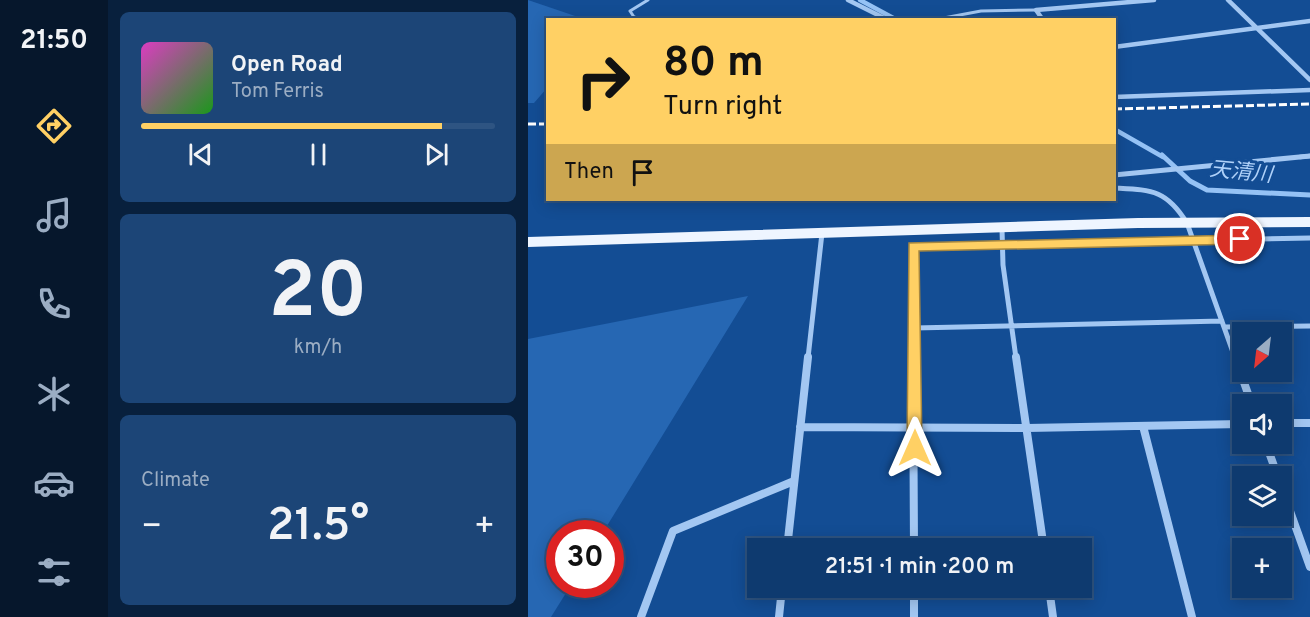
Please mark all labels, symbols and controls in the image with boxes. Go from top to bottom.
text: 21:50 [20,24,88,58]
text: 80 m [663,38,764,91]
icon: right [564,42,642,120]
text: Open Road [231,52,343,79]
text: Tom Ferris [231,79,324,105]
text: Turn right [663,90,782,124]
icon: directions [33,105,75,147]
icon: previous [184,138,217,171]
icon: pause [302,138,335,171]
icon: next [420,138,453,171]
icon: arrive [626,156,659,189]
water label: 天清川 [1208,156,1276,190]
text: Then [564,159,614,186]
icon: music [33,194,75,236]
pin [1214,213,1265,264]
icon: arrive [1223,222,1256,255]
text: 20 [269,246,367,345]
icon: phone [33,283,75,325]
north arrow [1232,322,1292,382]
map controls [1232,322,1292,598]
text: km/h [294,335,342,361]
icon: climate [33,373,75,415]
button: sound [1232,394,1292,454]
position arrow [883,416,947,480]
icon: car [33,462,75,504]
button: layers [1232,466,1292,526]
text: Climate [141,468,210,494]
text: 21.5° [267,499,369,556]
text: − [141,507,162,549]
text: + [474,507,495,549]
speed limit sign: 30 [546,520,624,598]
button: + [1232,538,1292,598]
icon: filters [33,551,75,593]
text: 21:51 · 1 min · 200 m [825,554,1014,581]

